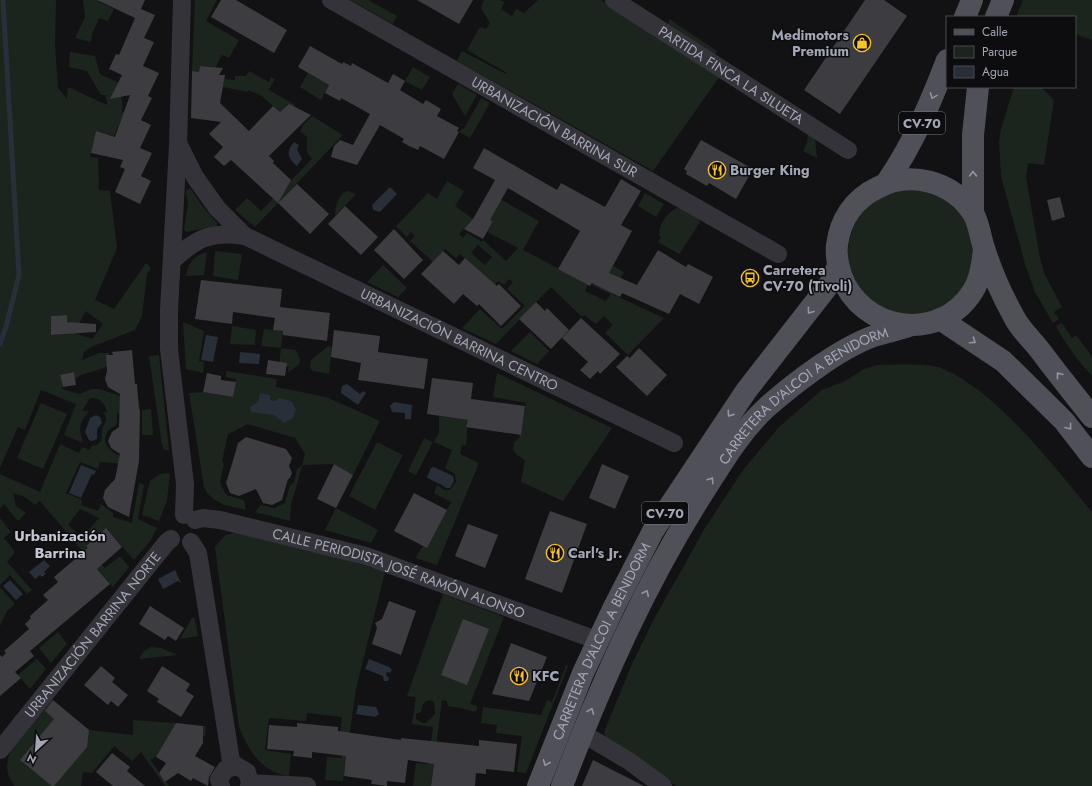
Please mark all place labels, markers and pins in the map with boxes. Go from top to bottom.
place label: Medimotors Premium [771,25,850,61]
shop icon: Medimotors Premium [852,33,872,53]
restaurant icon: Burger King [707,160,727,180]
place label: Burger King [730,160,810,180]
place label: Carretera CV-70 (Tivoli) [763,260,852,296]
bus stop icon: Carretera CV-70 (Tivoli) [740,268,760,288]
restaurant icon: Carl's Jr. [545,543,565,563]
place label: Carl's Jr. [568,543,622,563]
restaurant icon: KFC [509,666,529,686]
place label: KFC [532,666,559,686]

